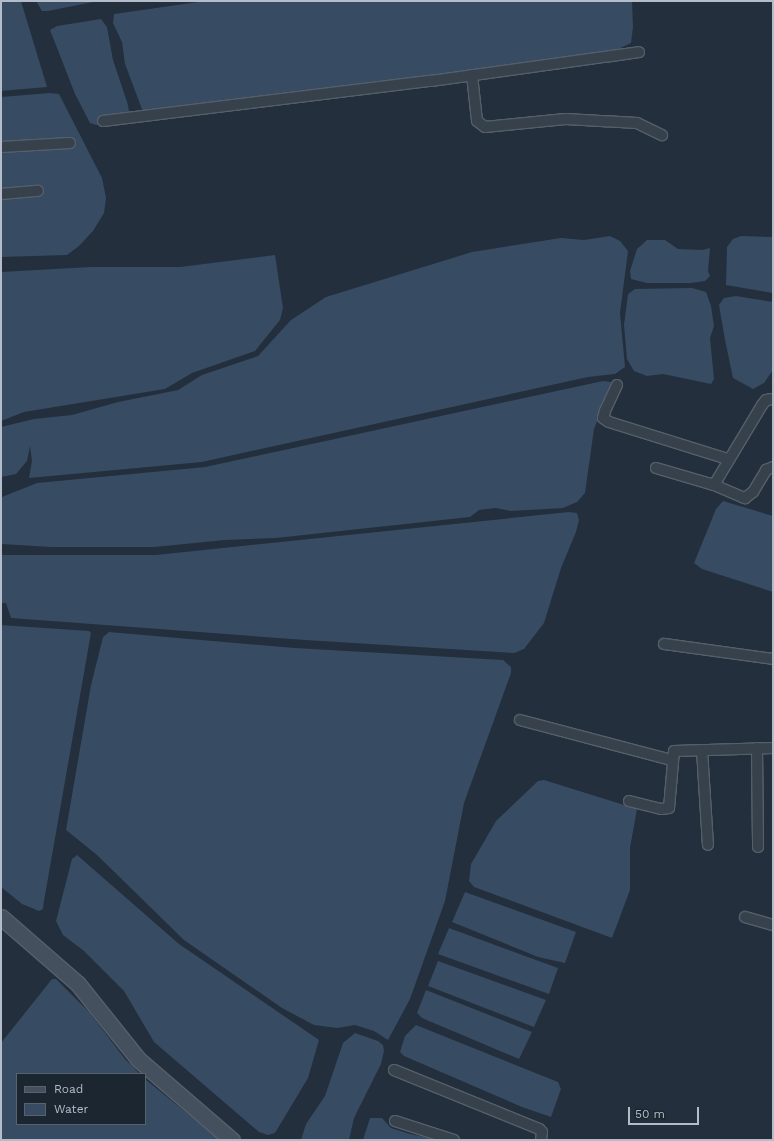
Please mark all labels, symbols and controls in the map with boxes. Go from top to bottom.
legend [16,1073,146,1125]
text: Road [54,1082,83,1096]
scale bar [630,1099,701,1125]
text: Water [54,1102,88,1116]
text: 50 m [635,1107,665,1121]

